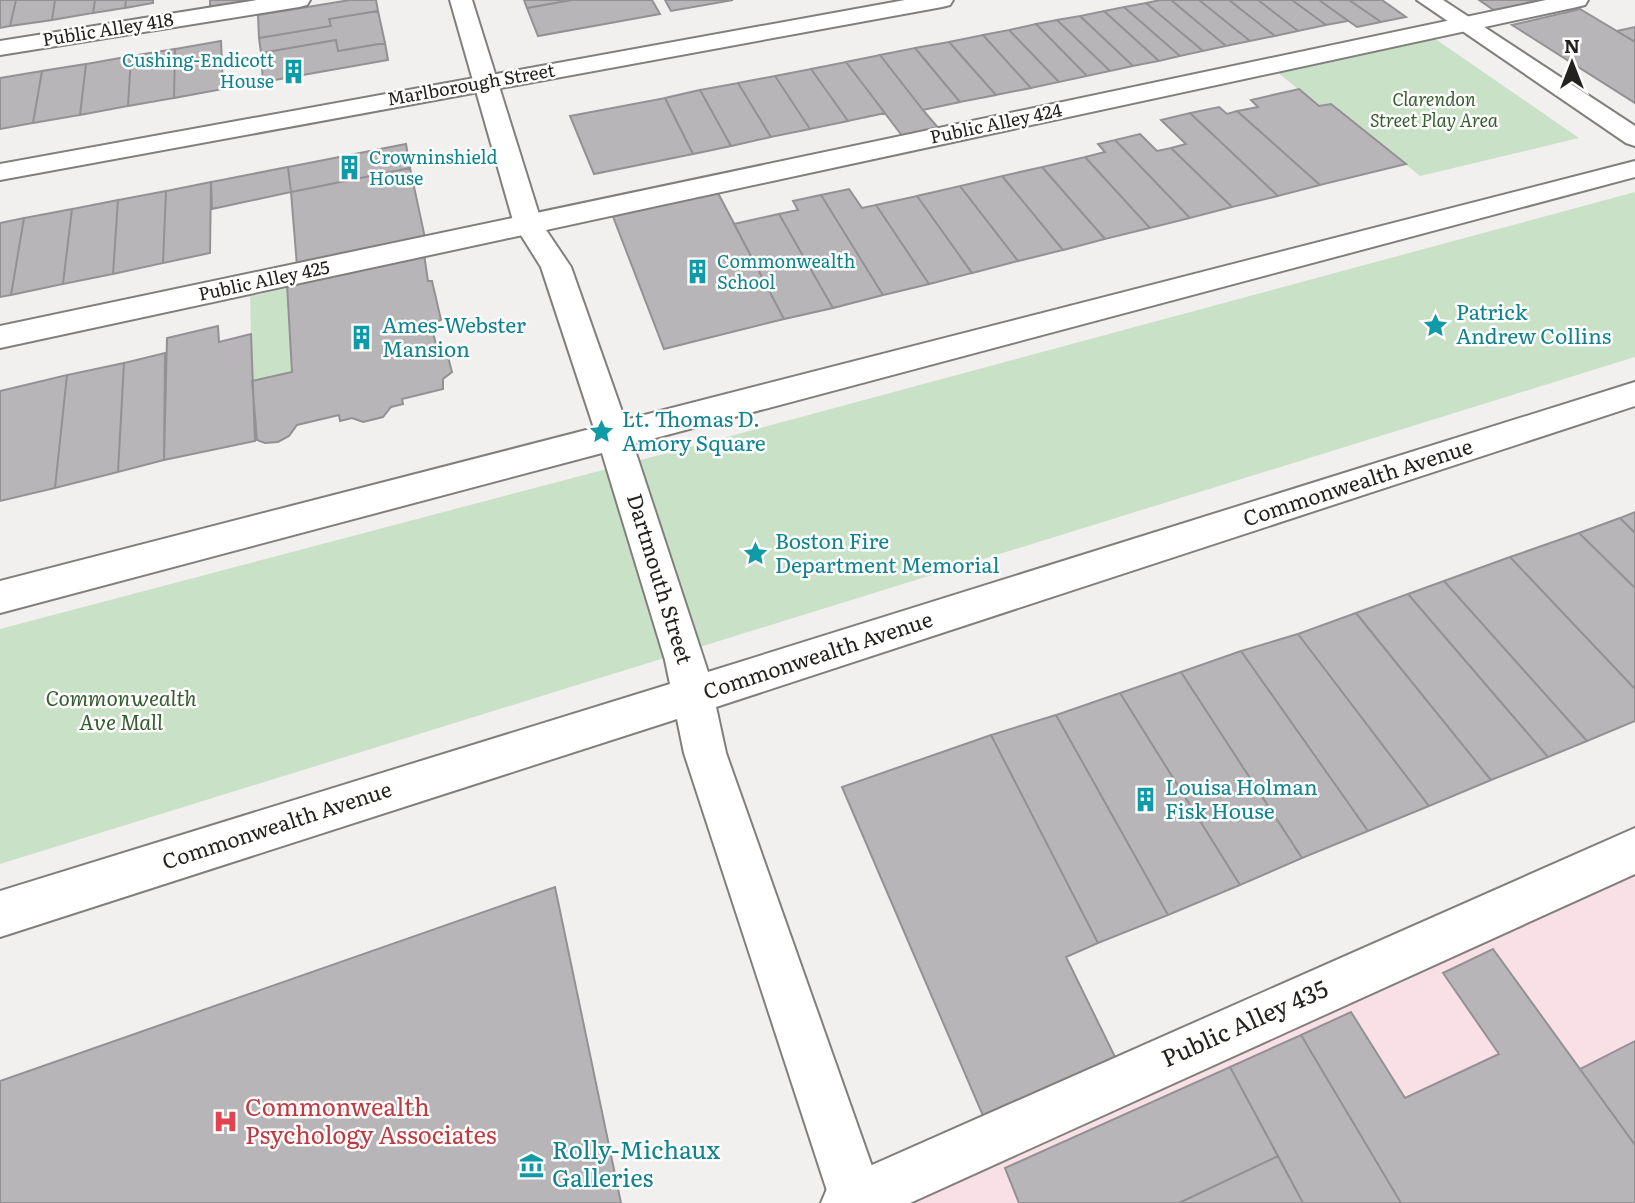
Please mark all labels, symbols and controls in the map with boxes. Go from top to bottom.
street label: Public Alley 418 [40,5,175,52]
north arrow [1537,28,1607,98]
text: N [1564,31,1580,59]
place label: Cushing-Endicott House [122,46,275,94]
street label: Marlborough Street [385,55,557,112]
building icon: Cushing-Endicott House [280,57,308,85]
park label: Clarendon Street Play Area [1370,85,1499,133]
street label: Public Alley 424 [927,95,1064,150]
place label: Crowninshield House [369,143,497,191]
building icon: Crowninshield House [335,154,363,182]
place label: Commonwealth School [717,247,856,295]
street label: Public Alley 425 [196,252,332,307]
building icon: Commonwealth School [683,258,711,286]
place label: Patrick Andrew Collins [1456,295,1611,350]
place label: Ames-Webster Mansion [382,308,526,363]
place icon: Patrick Andrew Collins [1422,311,1450,339]
building icon: Ames-Webster Mansion [348,324,376,352]
place label: Lt. Thomas D. Amory Square [622,402,766,457]
place icon: Lt. Thomas D. Amory Square [588,418,616,446]
street label: Commonwealth Avenue [1239,429,1476,532]
street label: Dartmouth Street [621,489,702,668]
place label: Boston Fire Department Memorial [775,524,1000,579]
place icon: Boston Fire Department Memorial [741,540,769,568]
street label: Commonwealth Avenue [699,602,936,705]
park label: Commonwealth Ave Mall [45,681,197,736]
place label: Louisa Holman Fisk House [1165,770,1318,825]
street label: Commonwealth Avenue [158,772,395,875]
building icon: Louisa Holman Fisk House [1131,786,1159,814]
street label: Public Alley 435 [1155,969,1333,1074]
place label: Commonwealth Psychology Associates [245,1088,497,1151]
hospital icon: Commonwealth Psychology Associates [211,1108,239,1136]
place label: Rolly-Michaux Galleries [552,1131,721,1194]
museum icon: Rolly-Michaux Galleries [518,1151,546,1179]

